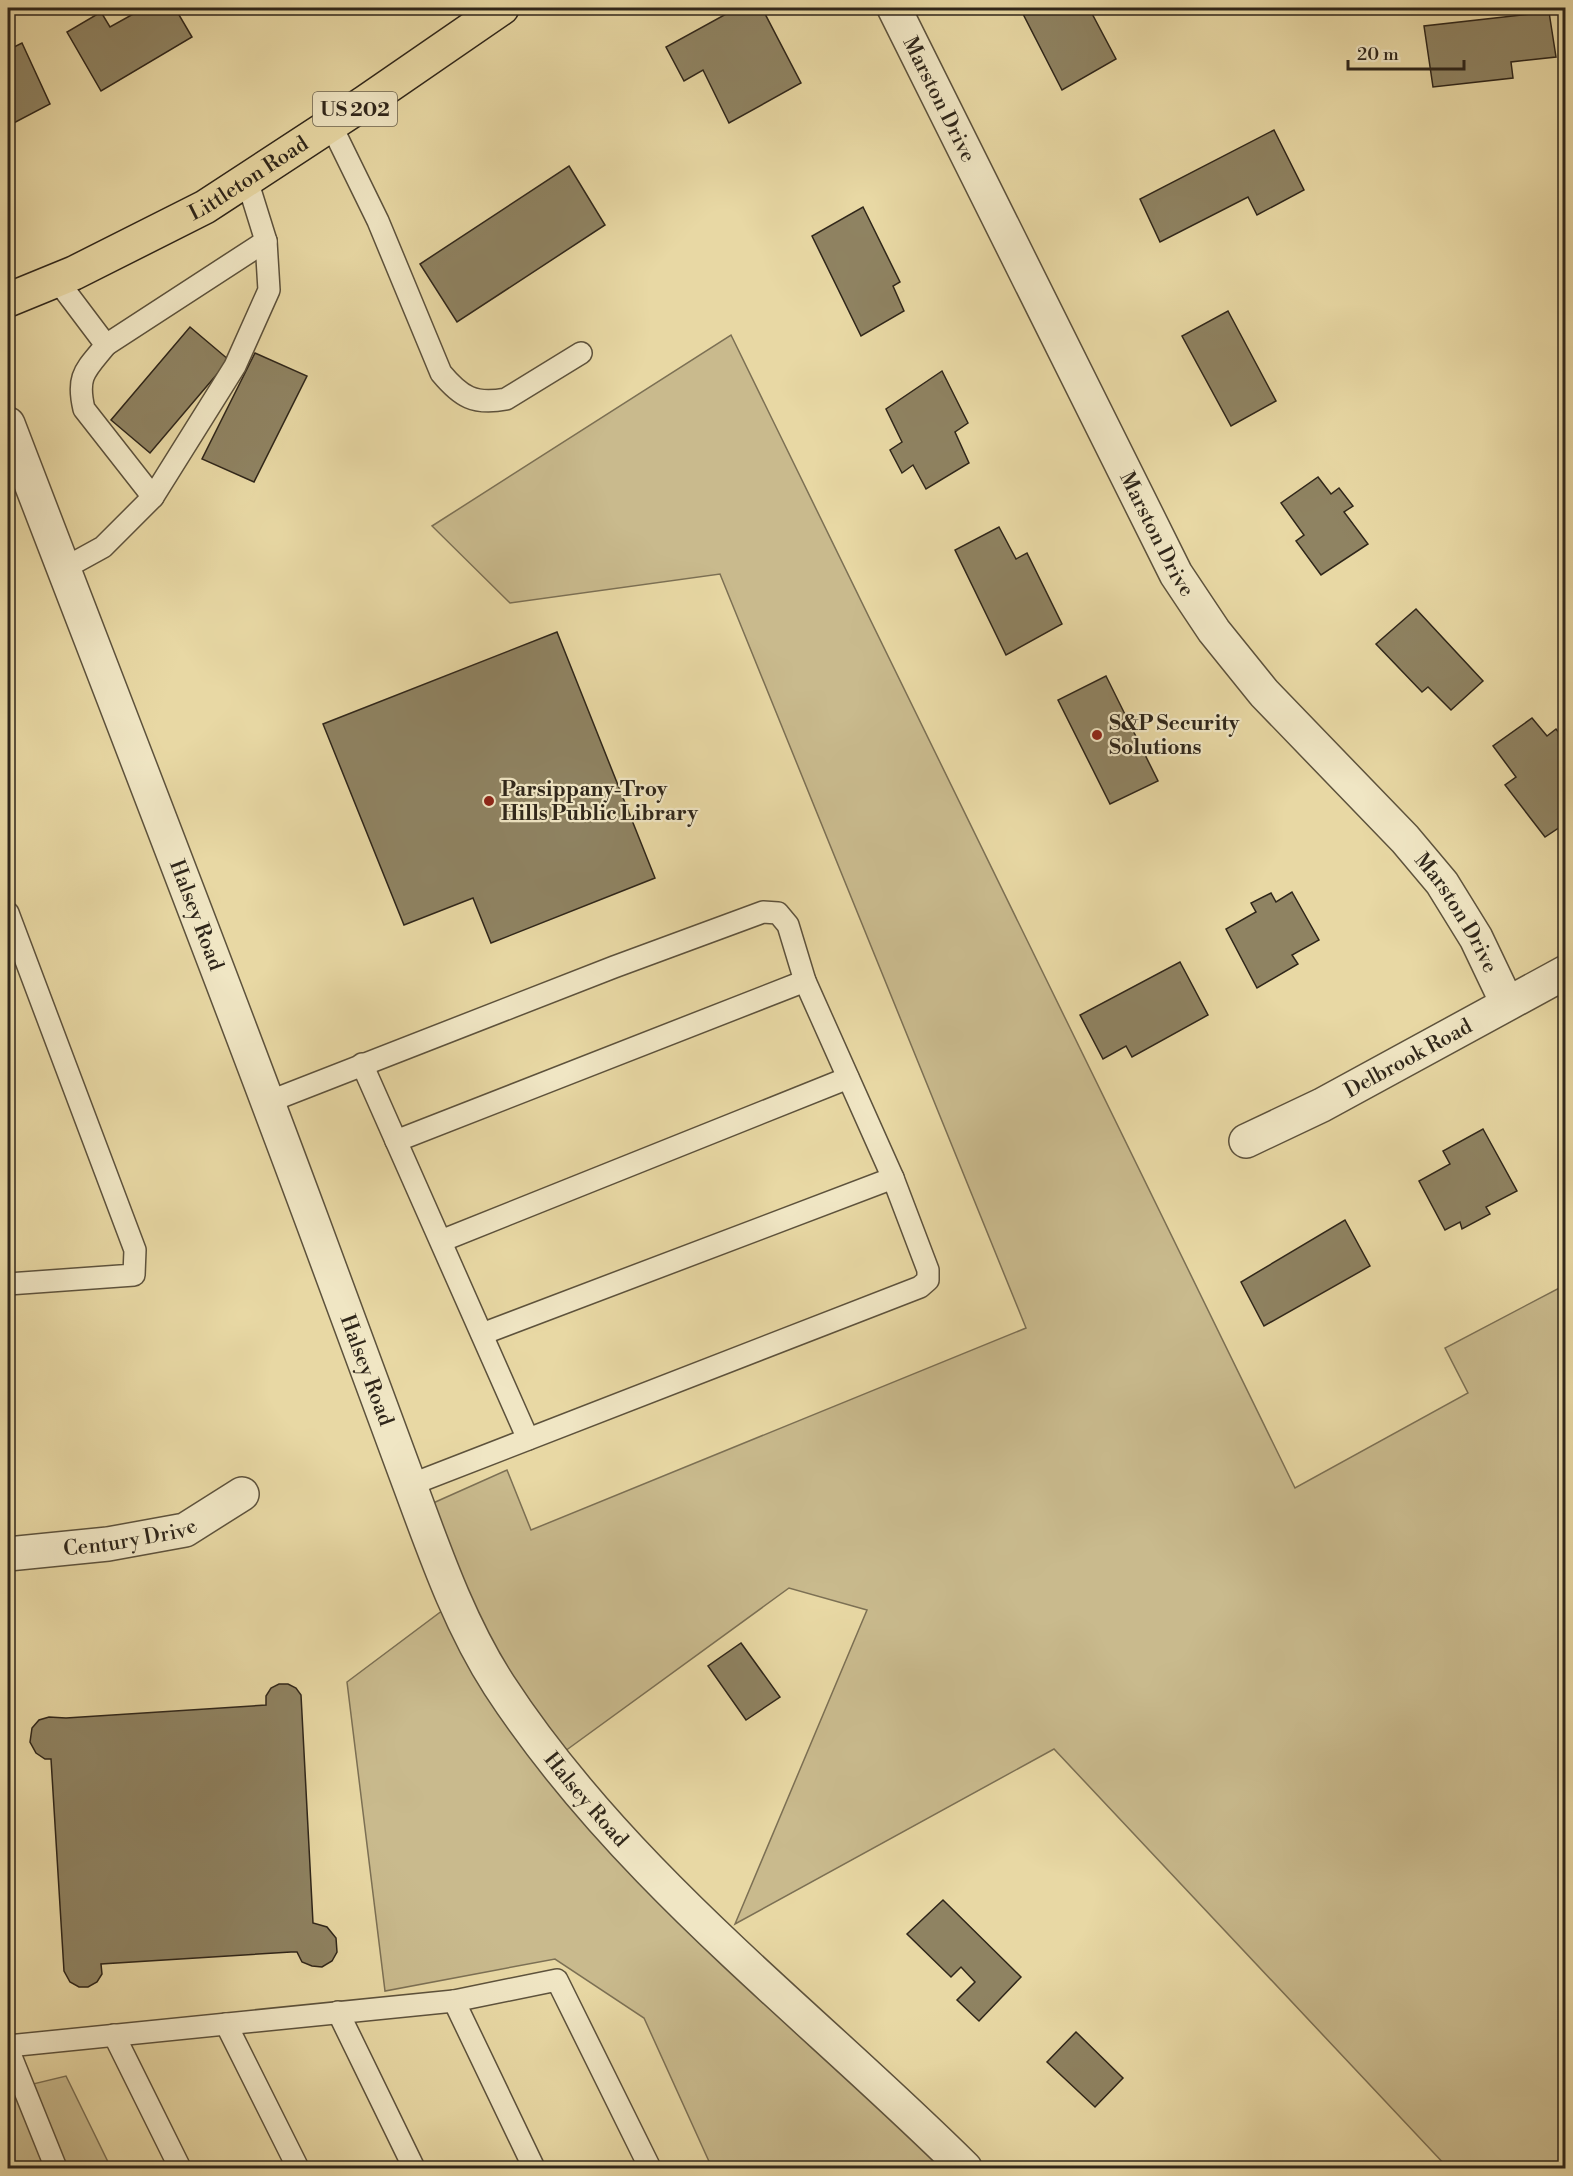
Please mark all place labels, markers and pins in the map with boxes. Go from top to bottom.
place label: S&P Security Solutions [1109,711,1240,761]
marker: S&P Security Solutions [1090,728,1104,742]
place label: Parsippany-Troy Hills Public Library [501,777,699,827]
marker: Parsippany-Troy Hills Public Library [482,794,496,808]

